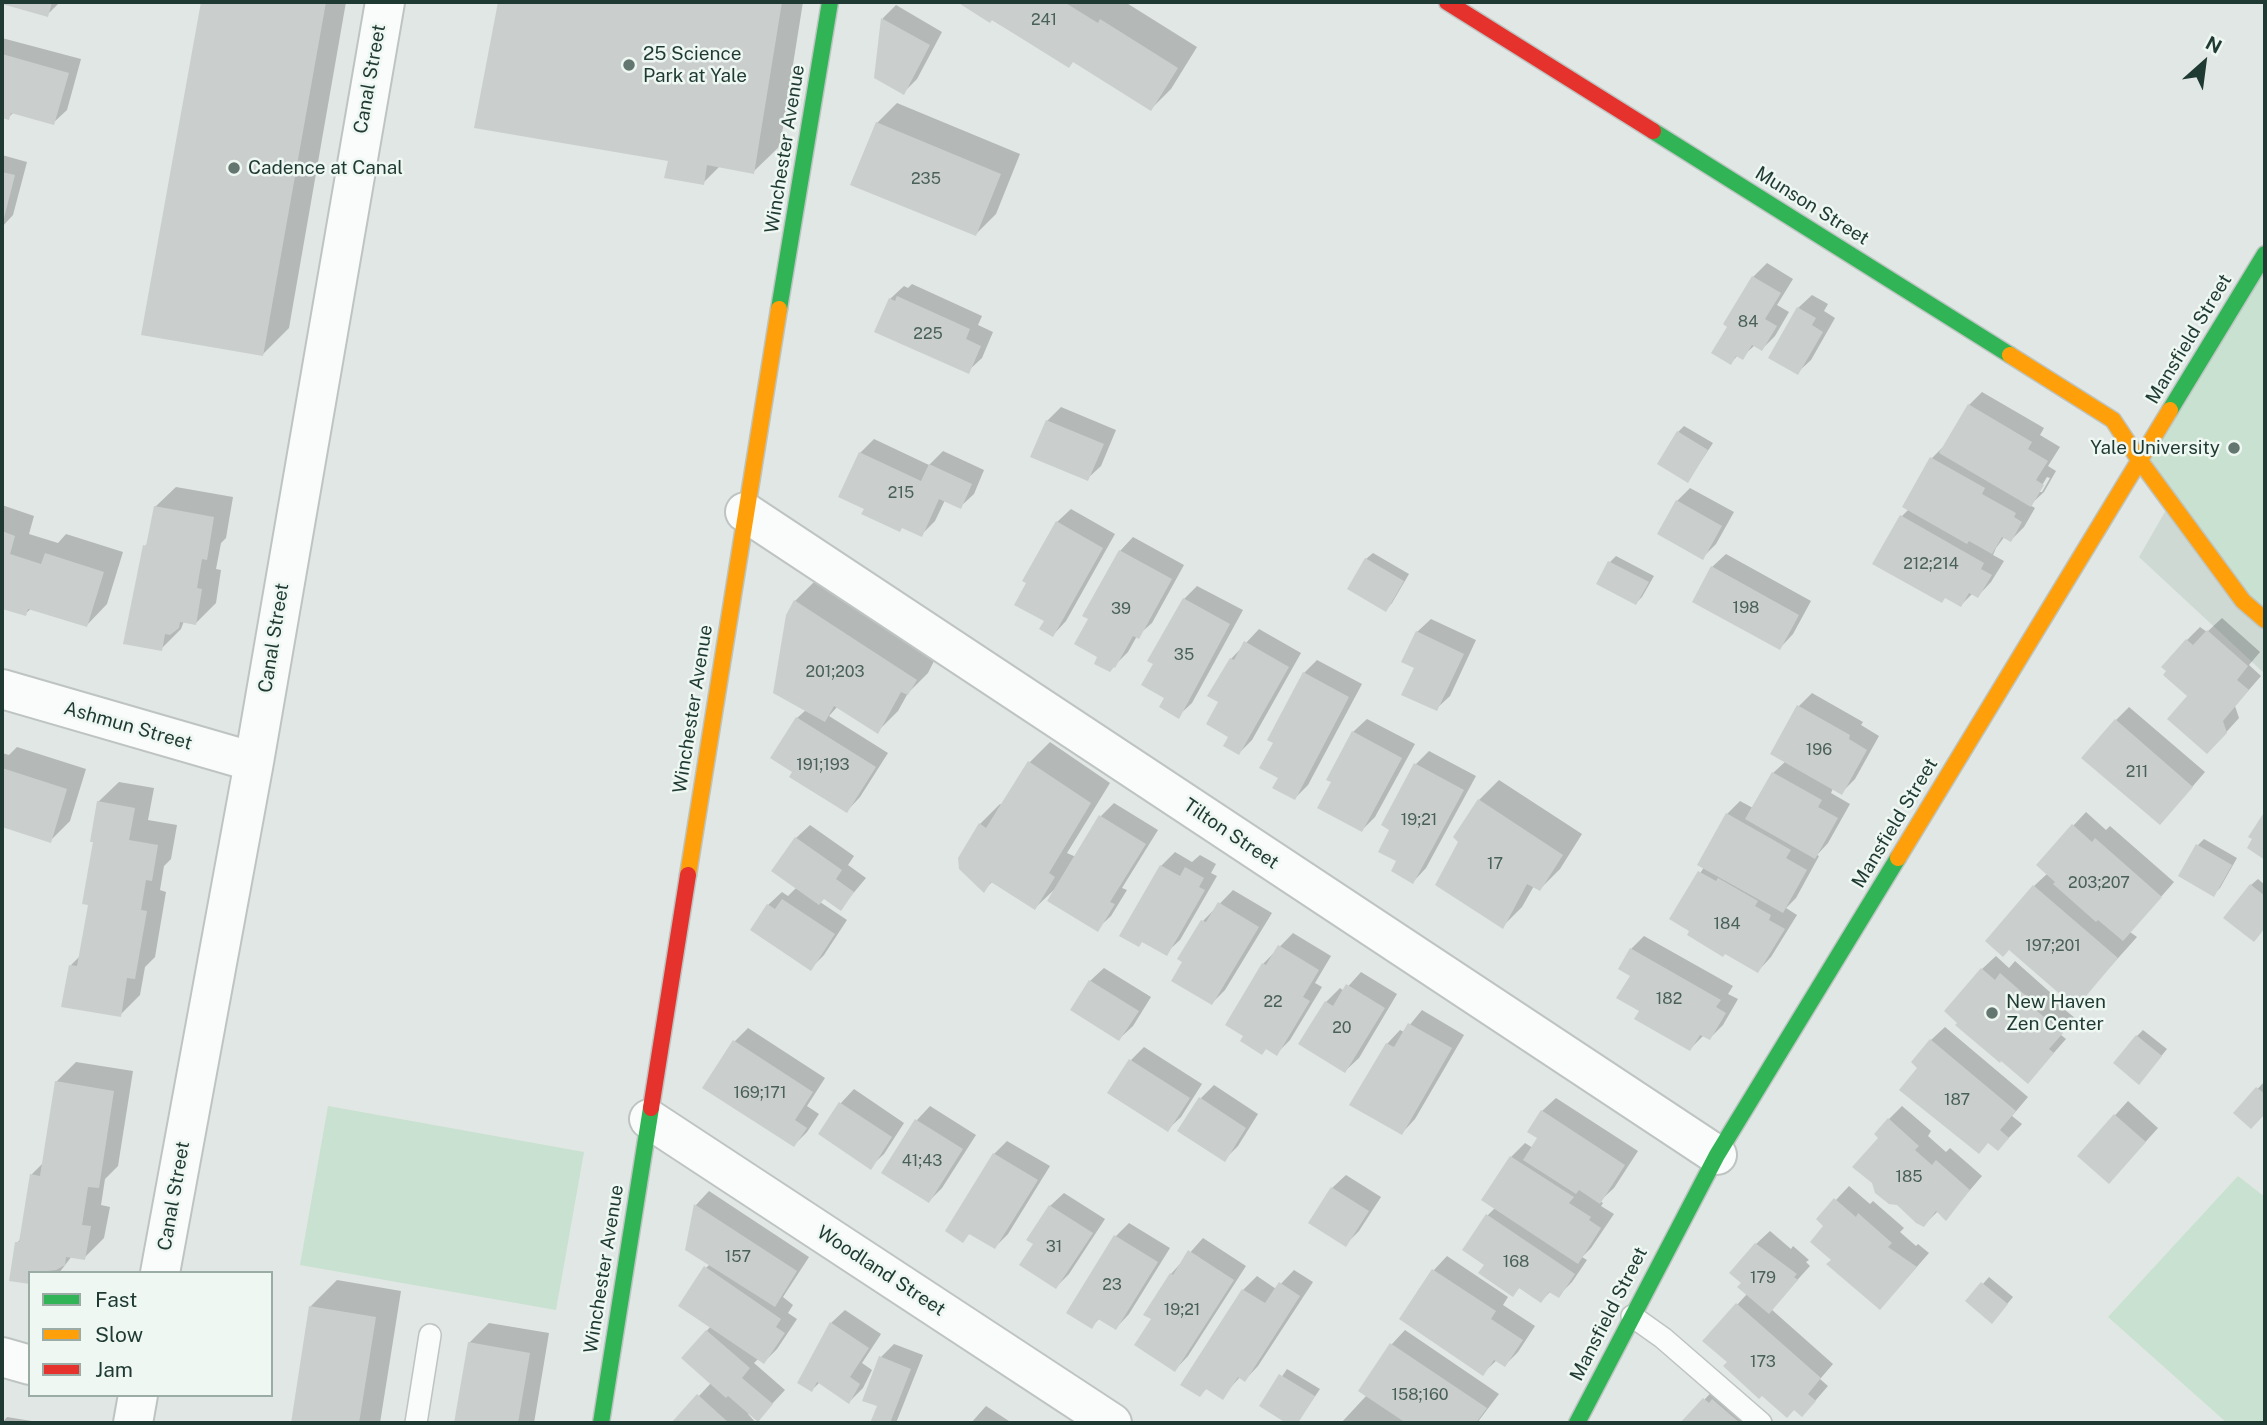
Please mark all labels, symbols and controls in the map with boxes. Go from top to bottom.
house number: 241 [1031,10,1057,30]
street label: Canal Street [349,22,391,136]
north arrow [2169,28,2239,98]
text: N [2202,31,2226,58]
place label: 25 Science Park at Yale [643,43,747,87]
marker: 25 Science Park at Yale [621,57,637,73]
street label: Winchester Avenue [760,63,810,235]
place label: Cadence at Canal [248,157,403,179]
marker: Cadence at Canal [226,160,242,176]
street label: Munson Street [1751,162,1873,250]
house number: 235 [911,169,941,189]
street label: Mansfield Street [2141,270,2237,408]
house number: 84 [1738,312,1758,332]
house number: 225 [913,324,943,344]
place label: Yale University [2090,437,2220,459]
marker: Yale University [2226,440,2242,456]
house number: 215 [888,483,914,503]
house number: 212;214 [1903,554,1959,574]
street label: Canal Street [254,582,294,694]
house number: 198 [1733,598,1759,618]
house number: 39 [1111,599,1131,619]
street label: Winchester Avenue [668,623,718,795]
house number: 35 [1174,645,1194,665]
house number: 201;203 [806,662,864,682]
street label: Ashmun Street [61,697,195,755]
house number: 196 [1806,740,1832,760]
street label: Mansfield Street [1847,754,1943,892]
house number: 191;193 [796,755,850,775]
house number: 211 [2126,762,2148,782]
street label: Tilton Street [1179,794,1283,874]
house number: 19;21 [1401,810,1437,830]
house number: 17 [1487,854,1503,874]
house number: 203;207 [2068,873,2130,893]
house number: 184 [1714,914,1740,934]
house number: 197;201 [2025,936,2081,956]
house number: 182 [1656,989,1682,1009]
place label: New Haven Zen Center [2006,991,2106,1035]
house number: 22 [1263,992,1283,1012]
marker: New Haven Zen Center [1984,1005,2000,1021]
house number: 20 [1332,1018,1352,1038]
house number: 169;171 [733,1083,787,1103]
house number: 187 [1944,1090,1970,1110]
street label: Canal Street [153,1139,195,1253]
house number: 41;43 [902,1151,942,1171]
house number: 185 [1895,1167,1923,1187]
street label: Winchester Avenue [579,1183,629,1355]
street label: Woodland Street [812,1221,950,1321]
house number: 31 [1046,1237,1062,1257]
street label: Mansfield Street [1565,1243,1653,1385]
house number: 157 [725,1247,751,1267]
house number: 168 [1503,1252,1529,1272]
house number: 179 [1750,1268,1776,1288]
legend [28,1271,273,1397]
house number: 23 [1102,1275,1122,1295]
text: Fast [95,1287,137,1312]
house number: 19;21 [1164,1300,1200,1320]
text: Slow [95,1322,143,1347]
house number: 173 [1750,1352,1776,1372]
text: Jam [95,1357,133,1382]
house number: 158;160 [1391,1385,1449,1405]

